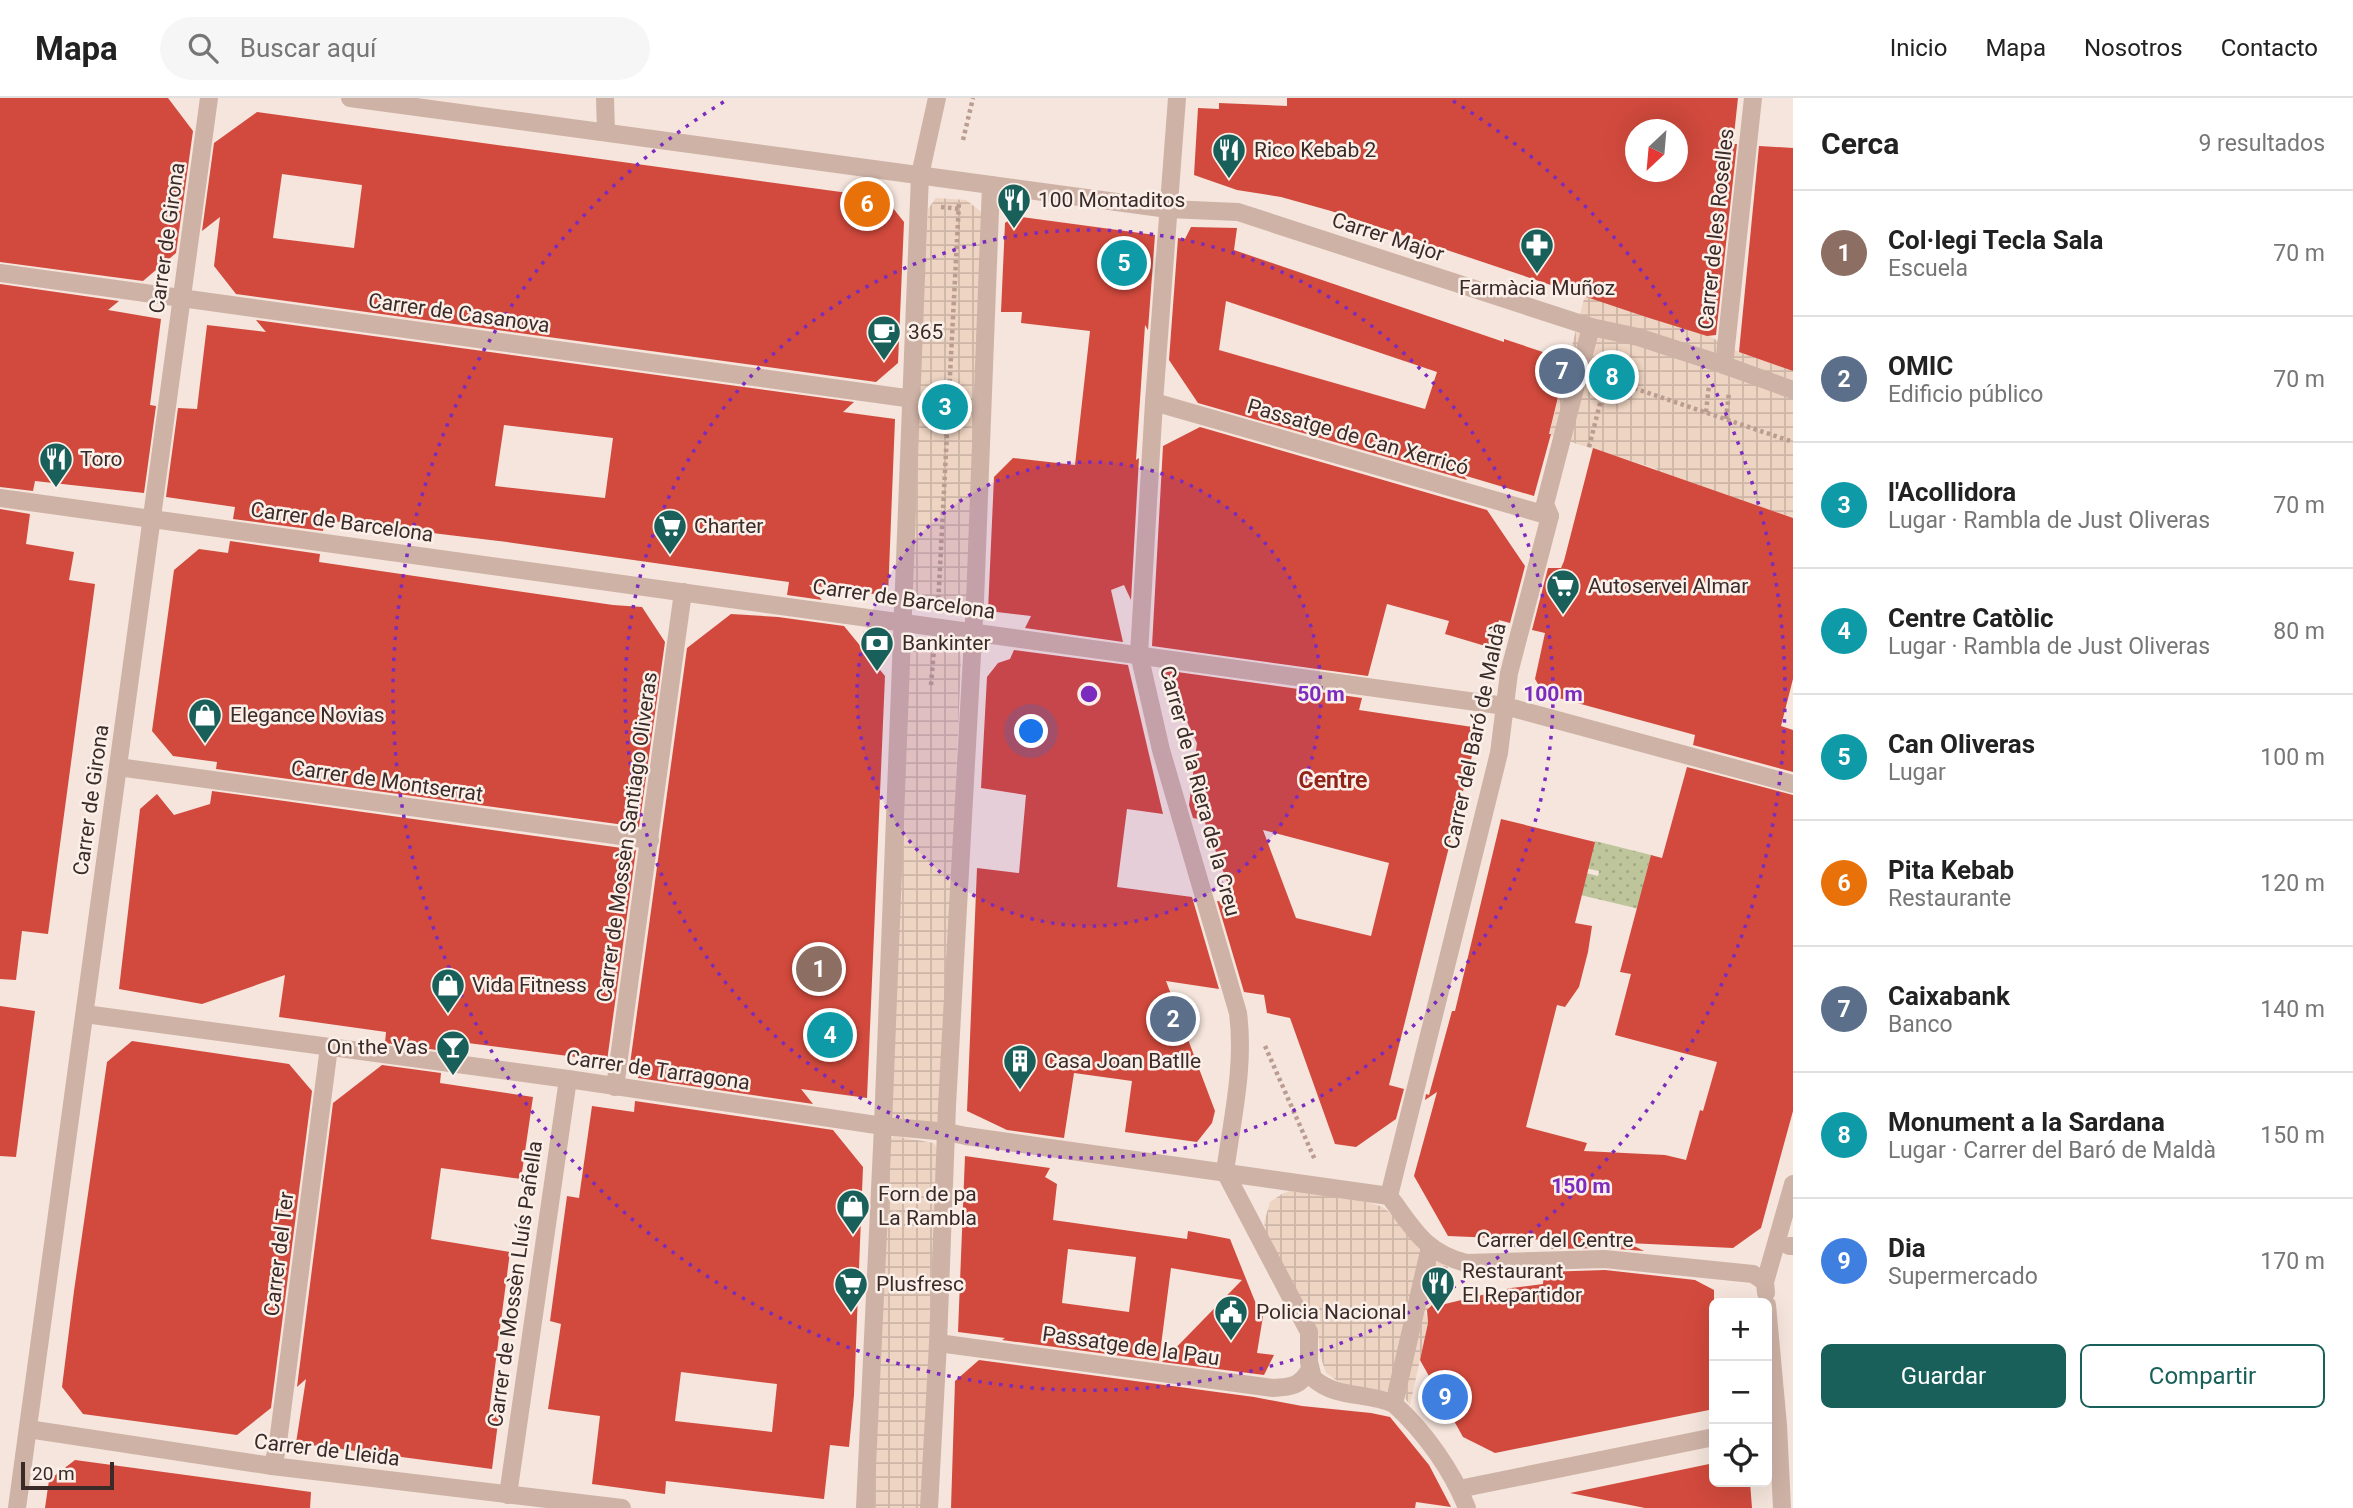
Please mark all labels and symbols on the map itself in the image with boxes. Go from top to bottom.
north arrow [1625,119,1688,182]
street label: Carrer de les Roselles [1694,127,1738,331]
restaurant icon: Rico Kebab 2 [1210,131,1248,180]
place label: Rico Kebab 2 [1254,138,1376,162]
street label: Carrer de Girona [145,161,189,315]
pin: 6 [844,178,890,230]
restaurant icon: 100 Montaditos [995,181,1033,230]
place label: 100 Montaditos [1038,188,1185,212]
street label: Carrer Major [1329,208,1447,266]
pharmacy icon: Farmàcia Muñoz [1518,226,1556,275]
pin: 5 [1101,237,1147,289]
place label: Farmàcia Muñoz [1459,276,1615,300]
street label: Carrer de Casanova [367,288,551,338]
cafe icon: 365 [865,313,903,362]
place label: 365 [908,320,943,344]
pin: 7 [1539,345,1585,397]
pin: 8 [1589,351,1635,403]
pin: 3 [922,381,968,433]
street label: Passatge de Can Xerricó [1245,394,1471,480]
restaurant icon: Toro [37,440,75,489]
place label: Toro [80,447,122,471]
street label: Carrer de Barcelona [249,497,435,547]
supermarket icon: Charter [651,507,689,556]
place label: Charter [694,514,763,538]
supermarket icon: Autoservei Almar [1544,567,1582,616]
street label: Carrer de Barcelona [811,574,997,624]
place label: Autoservei Almar [1588,574,1748,598]
street label: Carrer del Baró de Maldà [1439,621,1511,851]
bank icon: Bankinter [858,624,896,673]
place label: Bankinter [902,631,991,655]
street label: Carrer de la Riera de la Creu [1155,663,1245,919]
street label: Carrer de Mossèn Santiago Oliveras [592,670,662,1004]
centre of rings [1077,682,1101,706]
text: 50 m [1297,682,1345,706]
text: 100 m [1523,682,1583,706]
shop icon: Elegance Novias [186,696,224,745]
place label: Elegance Novias [230,703,385,727]
your location [1014,714,1048,748]
street label: Carrer de Girona [69,723,113,877]
street label: Carrer de Montserrat [289,756,485,806]
district label: Centre [1299,767,1367,794]
pin: 1 [796,943,842,995]
shop icon: Vida Fitness [429,966,467,1015]
place label: Vida Fitness [472,973,587,997]
pin: 2 [1150,993,1196,1045]
pin: 4 [807,1009,853,1061]
bar icon: On the Vas [434,1028,472,1077]
place label: On the Vas [327,1035,428,1059]
building icon: Casa Joan Batlle [1001,1042,1039,1091]
street label: Carrer de Tarragona [565,1045,751,1095]
place label: Casa Joan Batlle [1044,1049,1201,1073]
street label: Carrer de Mossèn Lluís Pañella [483,1139,547,1429]
text: 150 m [1551,1174,1611,1198]
place label: Forn de pa La Rambla [878,1182,977,1230]
shop icon: Forn de pa La Rambla [834,1187,872,1236]
street label: Carrer del Ter [259,1190,299,1318]
street label: Carrer del Centre [1476,1228,1634,1252]
place label: Restaurant El Repartidor [1462,1259,1582,1307]
restaurant icon: Restaurant El Repartidor [1419,1264,1457,1313]
supermarket icon: Plusfresc [832,1265,870,1314]
place label: Plusfresc [876,1272,964,1296]
public building icon: Policia Nacional [1212,1293,1250,1342]
place label: Policia Nacional [1256,1300,1407,1324]
street label: Passatge de la Pau [1041,1322,1221,1370]
pin: 9 [1422,1371,1468,1423]
street label: Carrer de Lleida [253,1429,401,1471]
scale bar [21,1459,114,1491]

